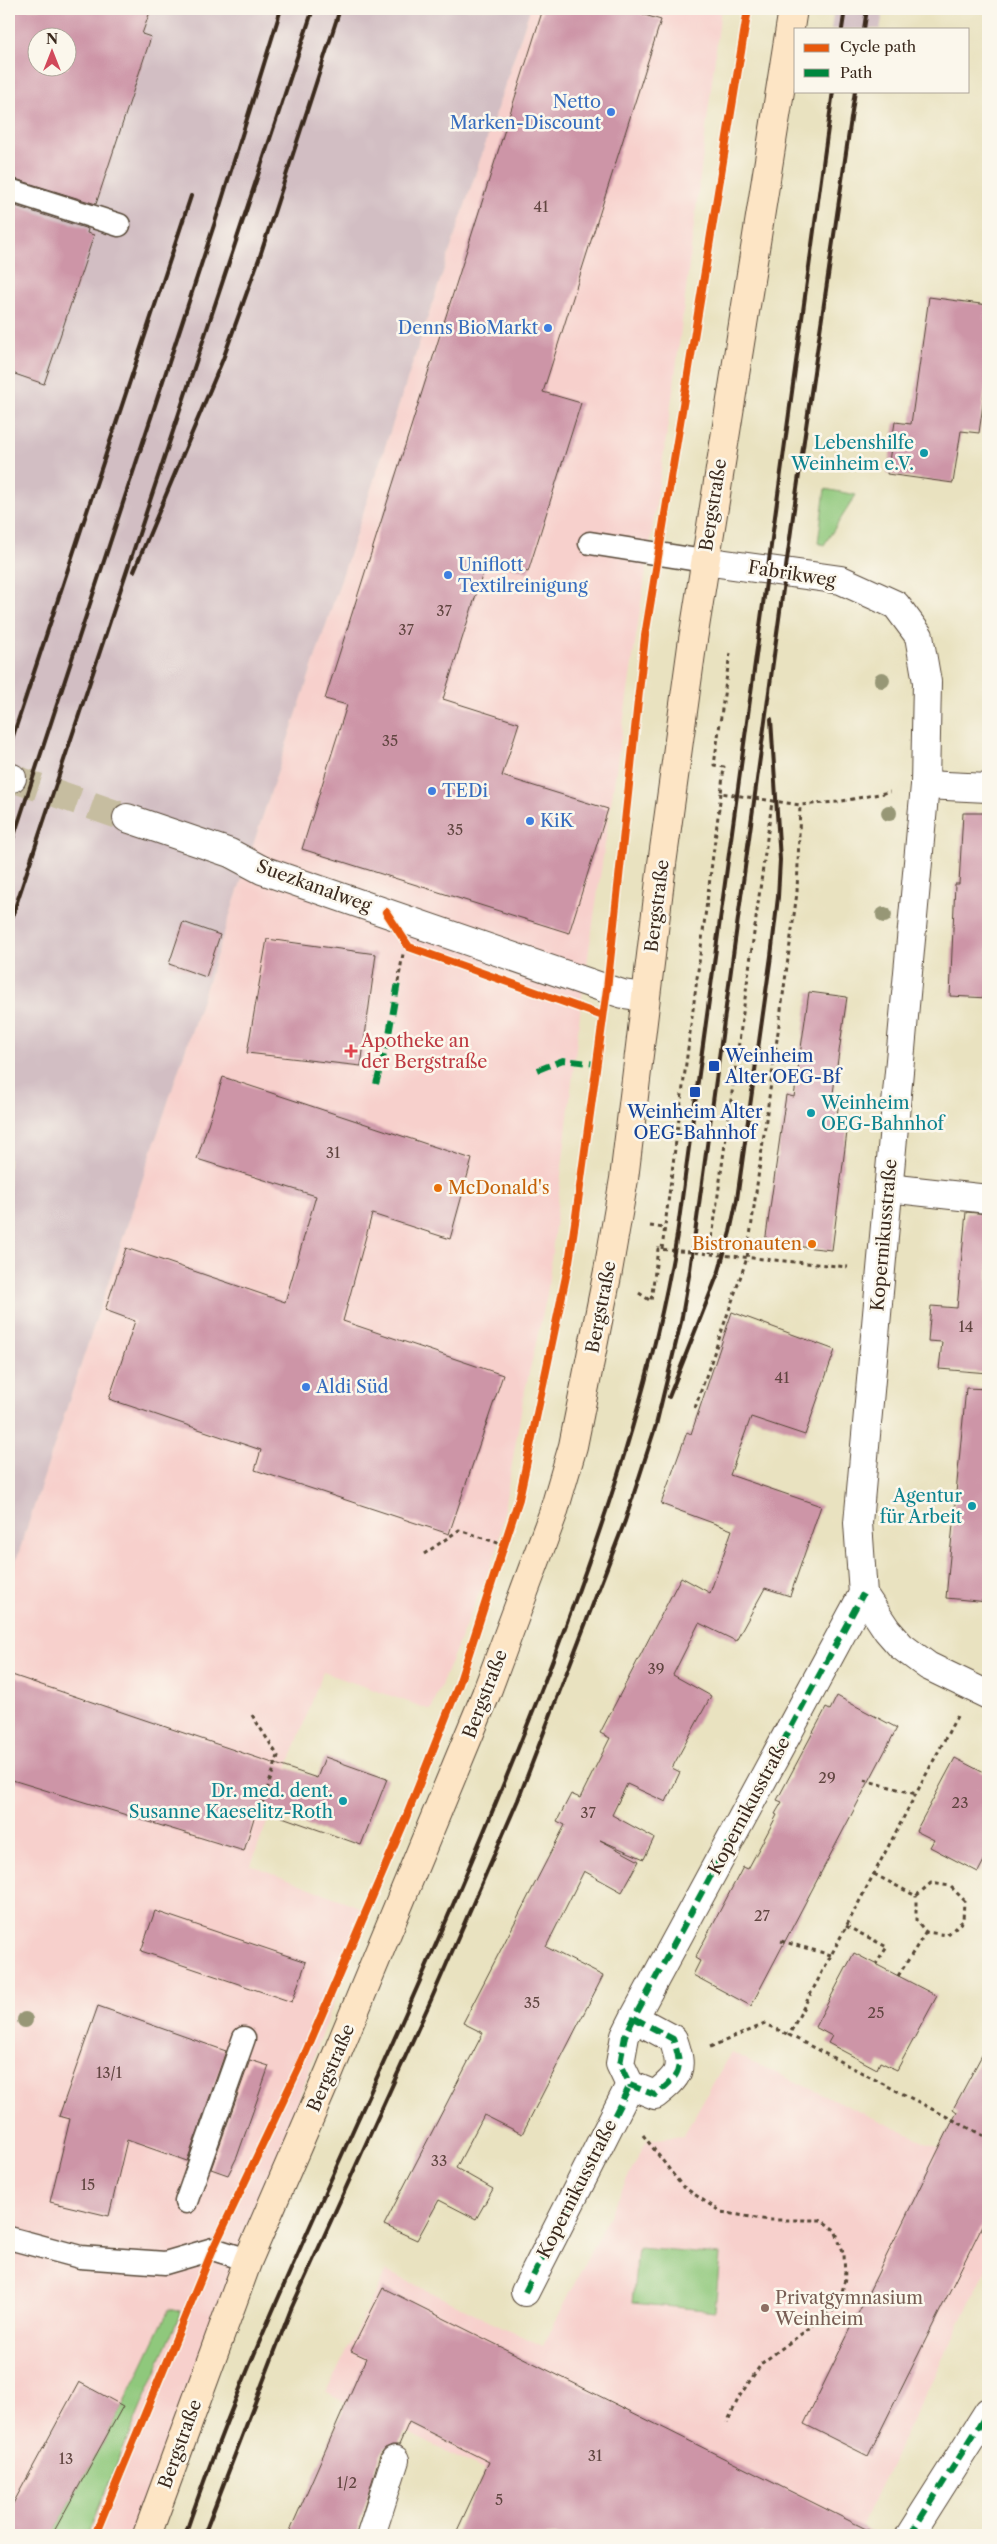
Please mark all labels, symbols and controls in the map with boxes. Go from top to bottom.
north arrow [28,28,78,78]
legend [794,28,970,92]
text: N [46,30,58,48]
text: Cycle path [840,37,917,56]
text: Path [840,63,873,82]
place label: Netto Marken-Discount [450,91,602,134]
marker: Netto Marken-Discount [605,106,617,118]
house number: 41 [534,197,549,216]
place label: Denns BioMarkt [398,317,539,339]
marker: Denns BioMarkt [542,322,554,334]
place label: Lebenshilfe Weinheim e.V. [790,432,914,475]
marker: Lebenshilfe Weinheim e.V. [918,447,930,459]
street label: Bergstraße [695,457,731,553]
place label: Uniflott Textilreinigung [458,554,588,597]
street label: Fabrikweg [747,556,838,592]
marker: Uniflott Textilreinigung [442,569,454,581]
house number: 37 [436,601,452,620]
house number: 37 [398,620,414,639]
house number: 35 [382,731,398,750]
place label: TEDi [442,780,488,802]
marker: TEDi [426,785,438,797]
place label: KiK [540,810,574,832]
marker: KiK [524,815,536,827]
house number: 35 [447,820,463,839]
street label: Suezkanalweg [254,855,375,917]
street label: Bergstraße [640,858,674,954]
place label: Apotheke an der Bergstraße [360,1030,487,1073]
marker: Apotheke an der Bergstraße [345,1045,357,1057]
place label: Weinheim Alter OEG-Bf [724,1045,843,1088]
marker: Weinheim Alter OEG-Bf [707,1059,721,1073]
marker: Weinheim Alter OEG-Bahnhof [688,1085,702,1099]
place label: Weinheim OEG-Bahnhof [820,1092,947,1135]
place label: Weinheim Alter OEG-Bahnhof [626,1101,763,1144]
marker: Weinheim OEG-Bahnhof [805,1107,817,1119]
house number: 31 [326,1143,341,1162]
street label: Kopernikusstraße [866,1158,902,1312]
place label: McDonald's [448,1177,550,1199]
marker: McDonald's [432,1182,444,1194]
place label: Bistronauten [692,1233,802,1255]
marker: Bistronauten [806,1238,818,1250]
street label: Bergstraße [581,1259,621,1355]
house number: 14 [959,1317,973,1336]
house number: 41 [775,1368,790,1387]
place label: Aldi Süd [315,1376,389,1398]
marker: Aldi Süd [300,1381,312,1393]
place label: Agentur für Arbeit [880,1485,963,1528]
marker: Agentur für Arbeit [966,1500,978,1512]
street label: Bergstraße [458,1646,512,1742]
house number: 39 [647,1659,665,1678]
street label: Kopernikusstraße [703,1733,795,1879]
house number: 29 [818,1768,836,1787]
place label: Dr. med. dent. Susanne Kaeselitz-Roth [129,1780,333,1823]
house number: 23 [952,1793,968,1812]
marker: Dr. med. dent. Susanne Kaeselitz-Roth [337,1795,349,1807]
house number: 37 [580,1803,596,1822]
house number: 27 [754,1906,771,1925]
house number: 35 [524,1993,540,2012]
house number: 25 [868,2003,884,2022]
street label: Bergstraße [303,2021,359,2115]
house number: 13/1 [96,2063,123,2082]
street label: Kopernikusstraße [532,2116,622,2262]
house number: 33 [431,2151,447,2170]
house number: 15 [81,2175,95,2194]
place label: Privatgymnasium Weinheim [774,2287,923,2330]
marker: Privatgymnasium Weinheim [759,2302,771,2314]
street label: Bergstraße [154,2396,206,2492]
house number: 31 [588,2446,603,2465]
house number: 13 [59,2449,73,2468]
house number: 1/2 [337,2473,357,2492]
house number: 5 [495,2490,503,2509]

